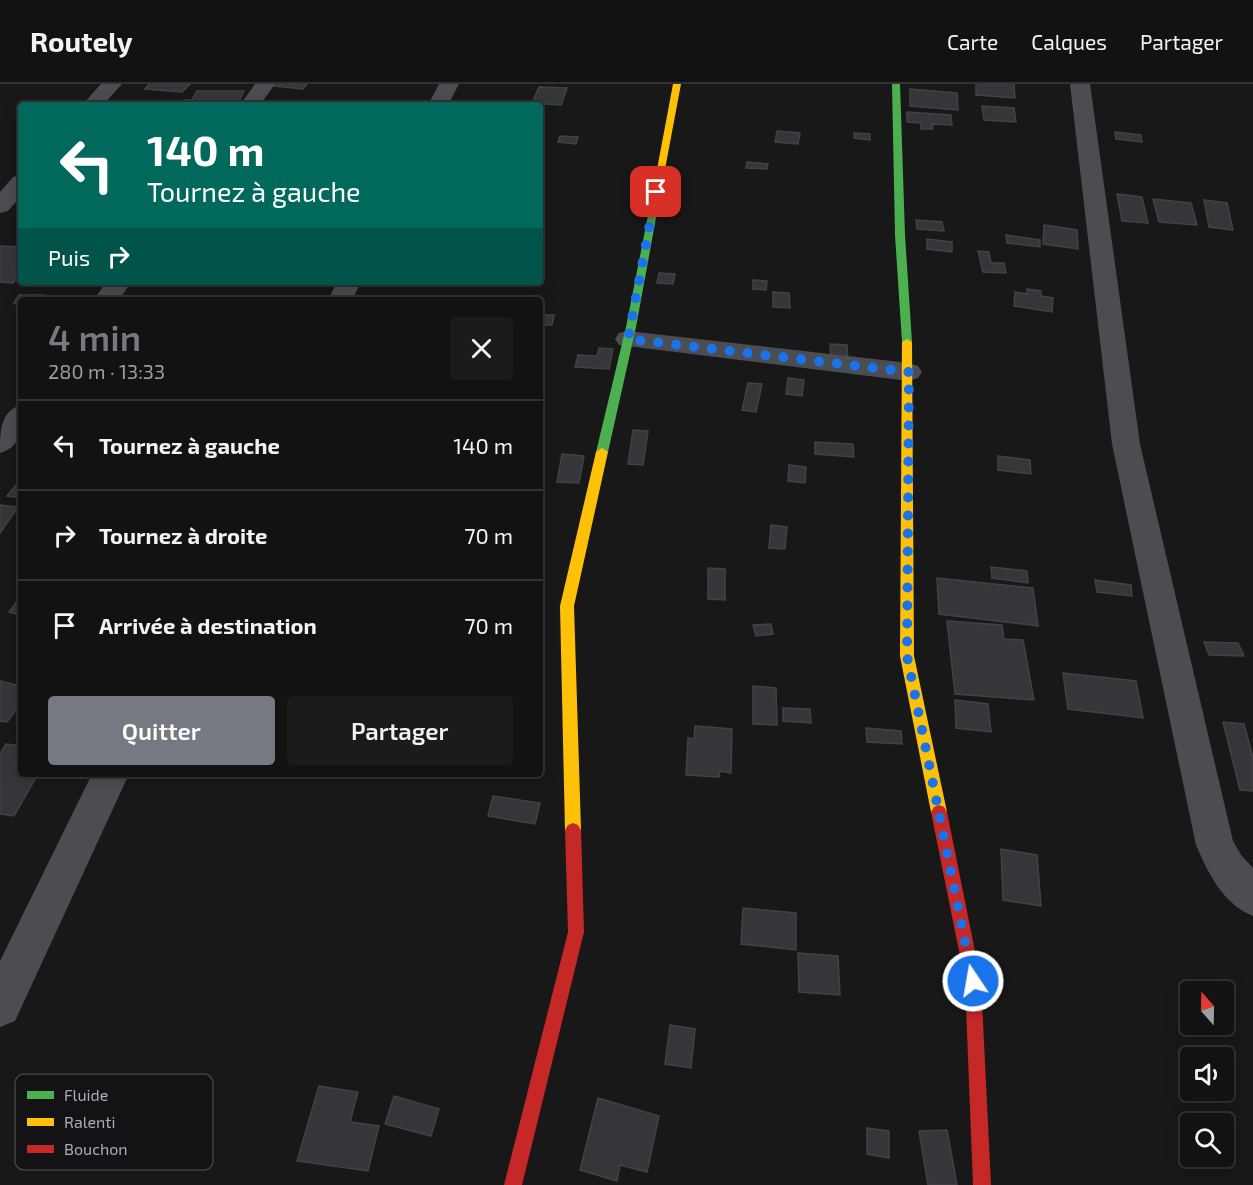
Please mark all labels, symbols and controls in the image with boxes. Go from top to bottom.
text: Routely [30,24,133,58]
text: Carte [947,29,998,54]
text: Calques [1031,29,1107,54]
text: Partager [1140,29,1223,54]
text: 140 m [147,124,264,174]
icon: left [48,126,126,204]
pin [630,166,681,217]
text: Tournez à gauche [147,175,361,207]
icon: arrive [639,175,672,208]
icon: right [102,240,135,273]
text: Puis [48,244,90,270]
text: 4 min [48,315,141,358]
button: close [450,317,513,380]
text: 280 m · 13:33 [48,359,165,383]
icon: left [48,429,81,462]
text: Tournez à gauche [99,432,280,458]
text: 140 m [453,432,513,458]
icon: right [48,519,81,552]
text: Tournez à droite [99,522,268,548]
text: 70 m [464,522,513,548]
icon: arrive [48,609,81,642]
text: Arrivée à destination [99,612,317,638]
text: 70 m [464,612,513,638]
button: Quitter [48,696,275,765]
button: Partager [287,696,513,765]
position arrow [941,949,1005,1013]
north arrow [1180,981,1234,1035]
map controls [1180,981,1234,1167]
button: sound [1180,1047,1234,1101]
legend [15,1074,213,1170]
text: Fluide [64,1085,108,1104]
text: Ralenti [64,1112,115,1131]
button: search [1180,1113,1234,1167]
text: Bouchon [64,1139,128,1158]

